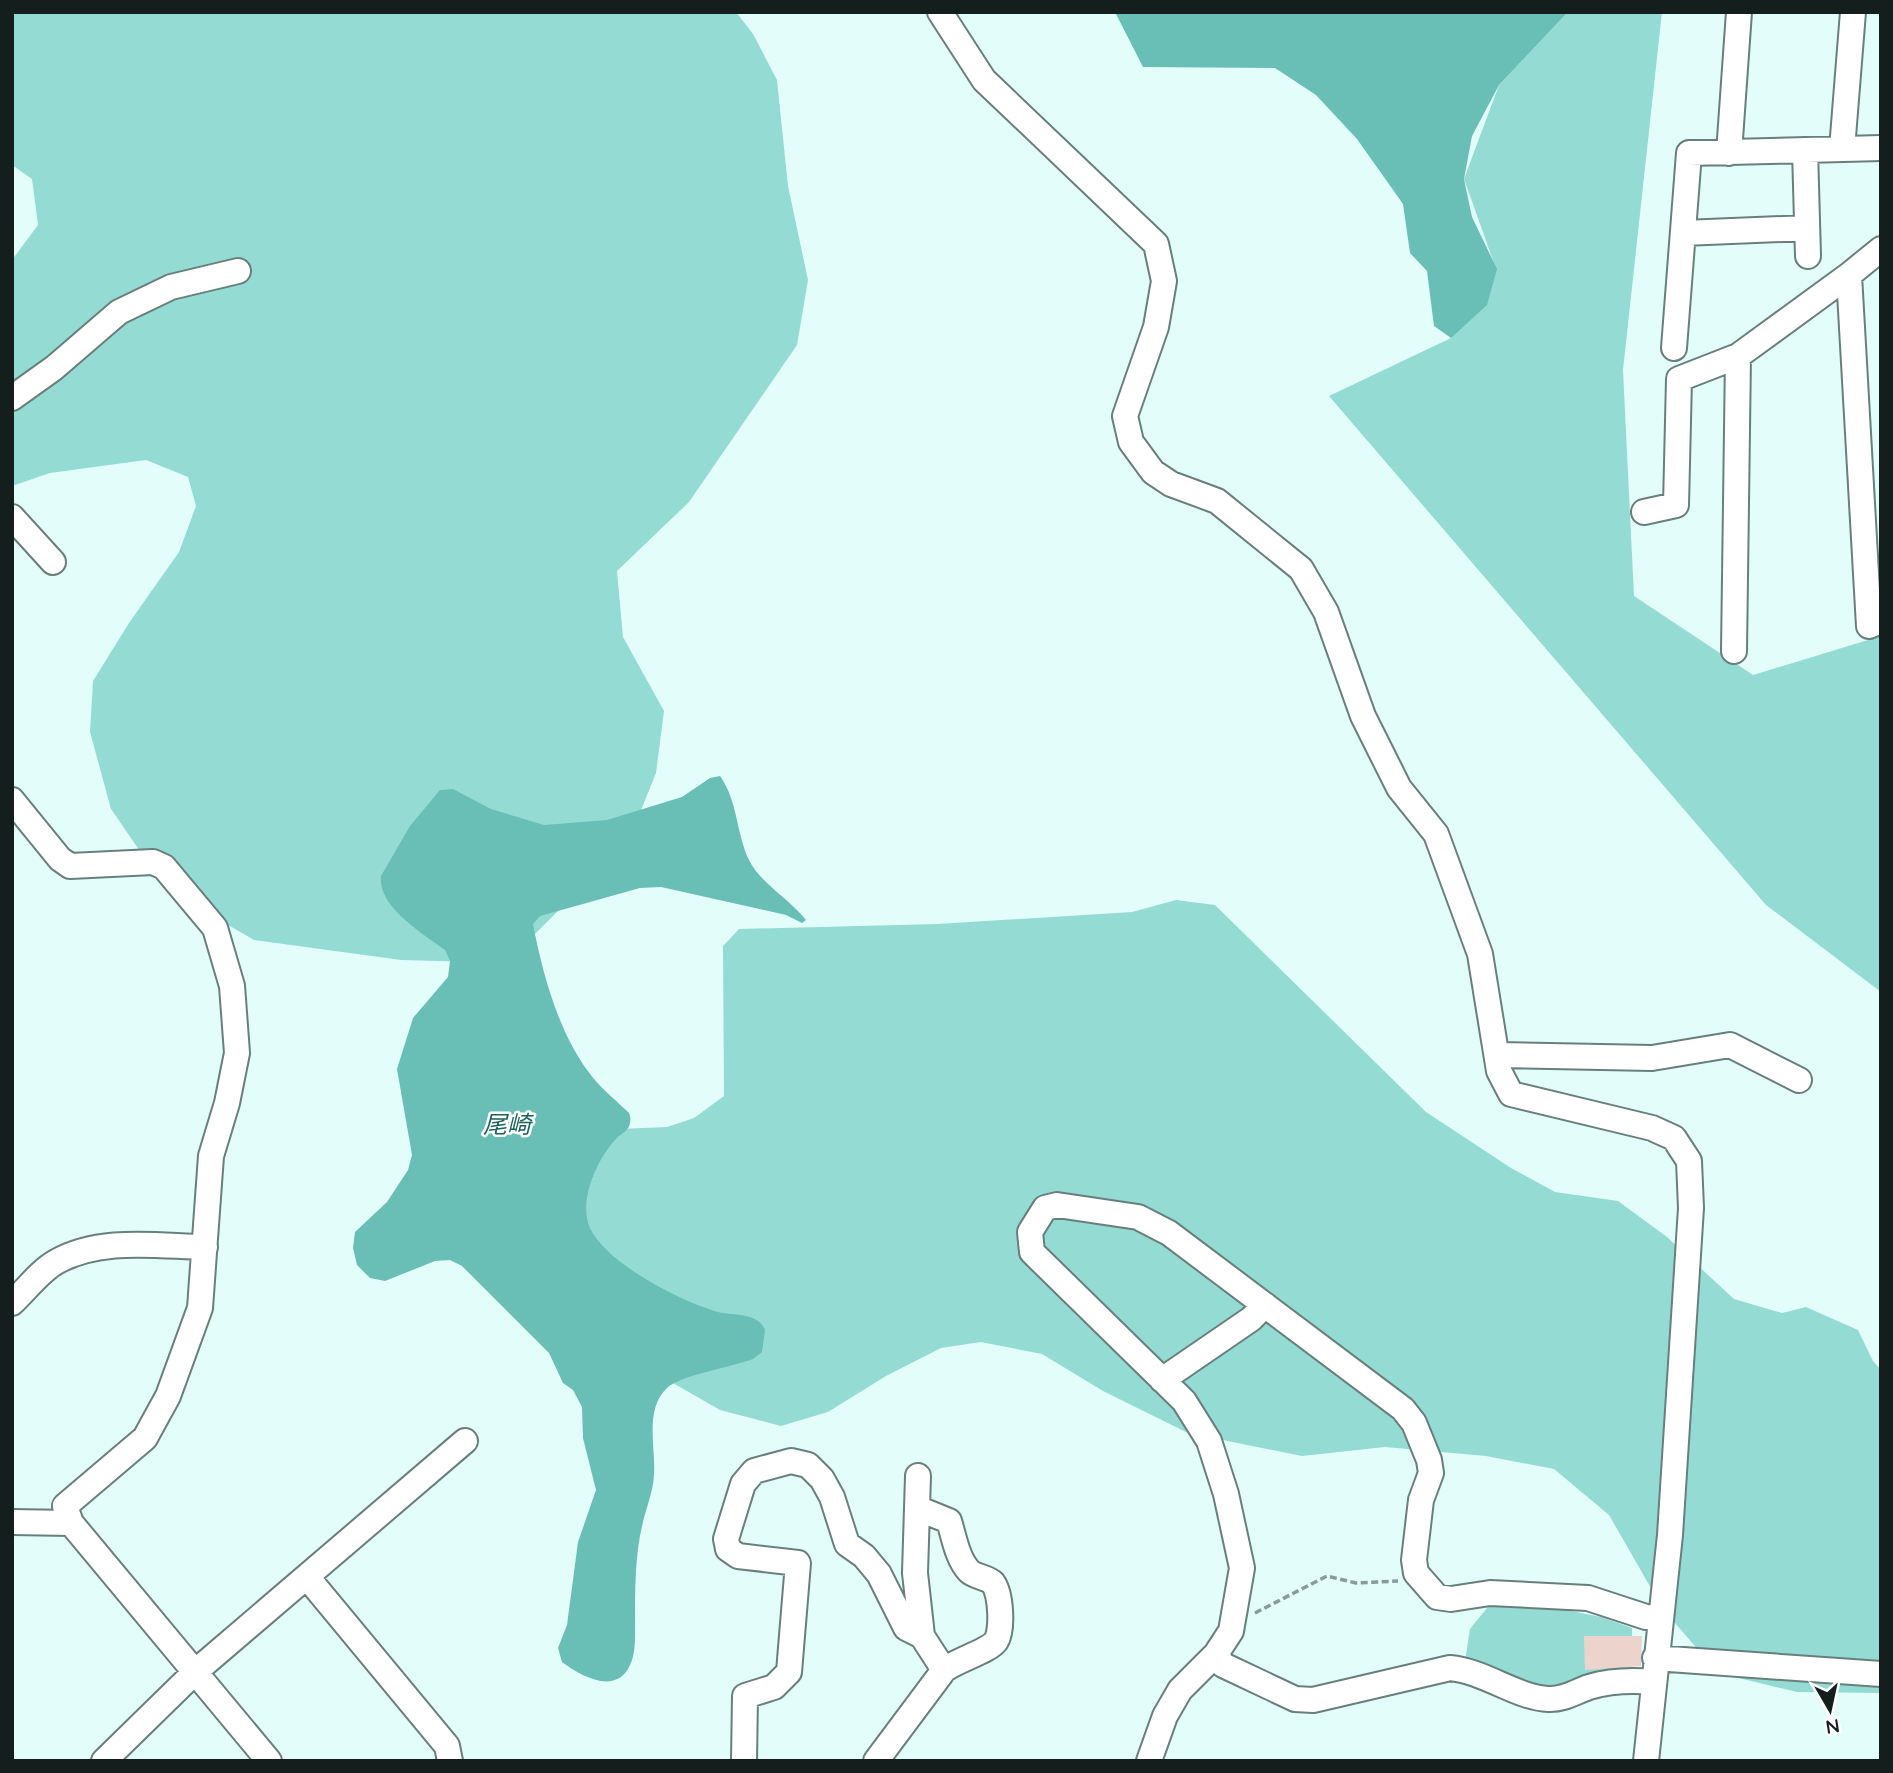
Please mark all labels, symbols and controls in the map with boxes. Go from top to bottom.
water label: 尾崎 [483,1109,534,1139]
north arrow [1795,1675,1865,1745]
text: N [1824,1714,1841,1740]

